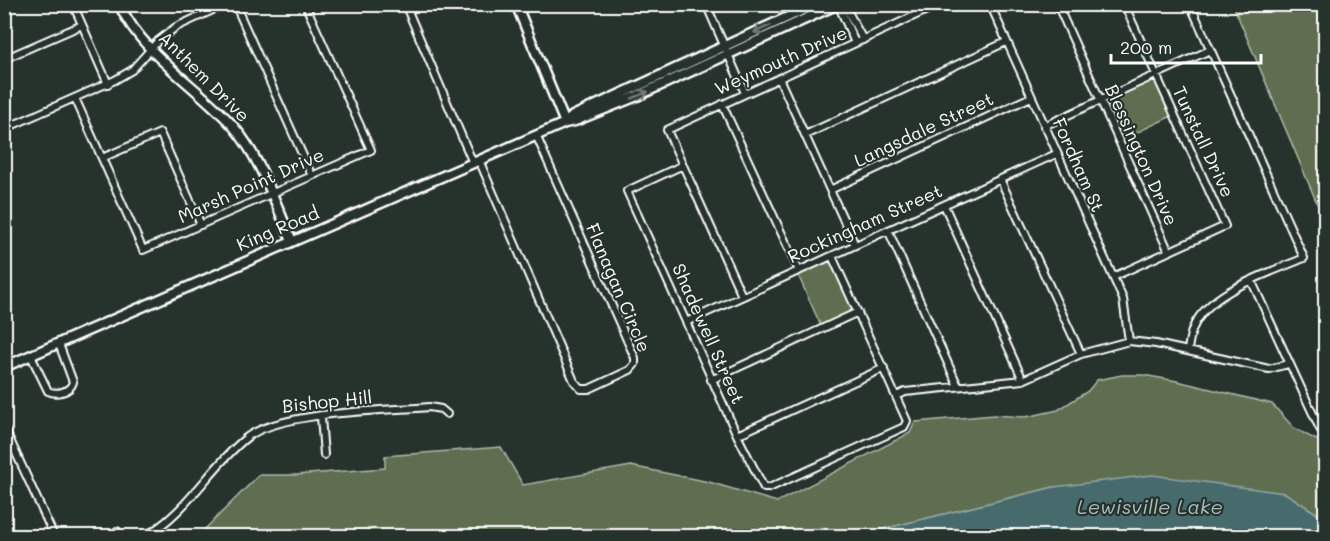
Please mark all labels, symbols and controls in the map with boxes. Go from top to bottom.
street label: Weymouth Drive [711,20,851,100]
one-way arrow [754,23,772,35]
street label: Anthem Drive [154,26,255,127]
scale bar [1111,27,1261,65]
text: 200 m [1120,35,1172,59]
street label: Blessington Drive [1100,80,1184,229]
street label: Tunstall Drive [1168,82,1240,201]
street label: Langsdale Street [850,86,997,172]
one-way arrow [630,89,648,100]
street label: Fordham St [1047,114,1110,215]
street label: Marsh Point Drive [174,142,327,228]
street label: Rockingham Street [783,178,946,268]
street label: King Road [233,200,323,256]
street label: Flanagan Circle [581,219,657,356]
street label: Shadewell Street [667,260,751,408]
street label: Bishop Hill [281,384,373,418]
water label: Lewisville Lake [1077,493,1223,519]

